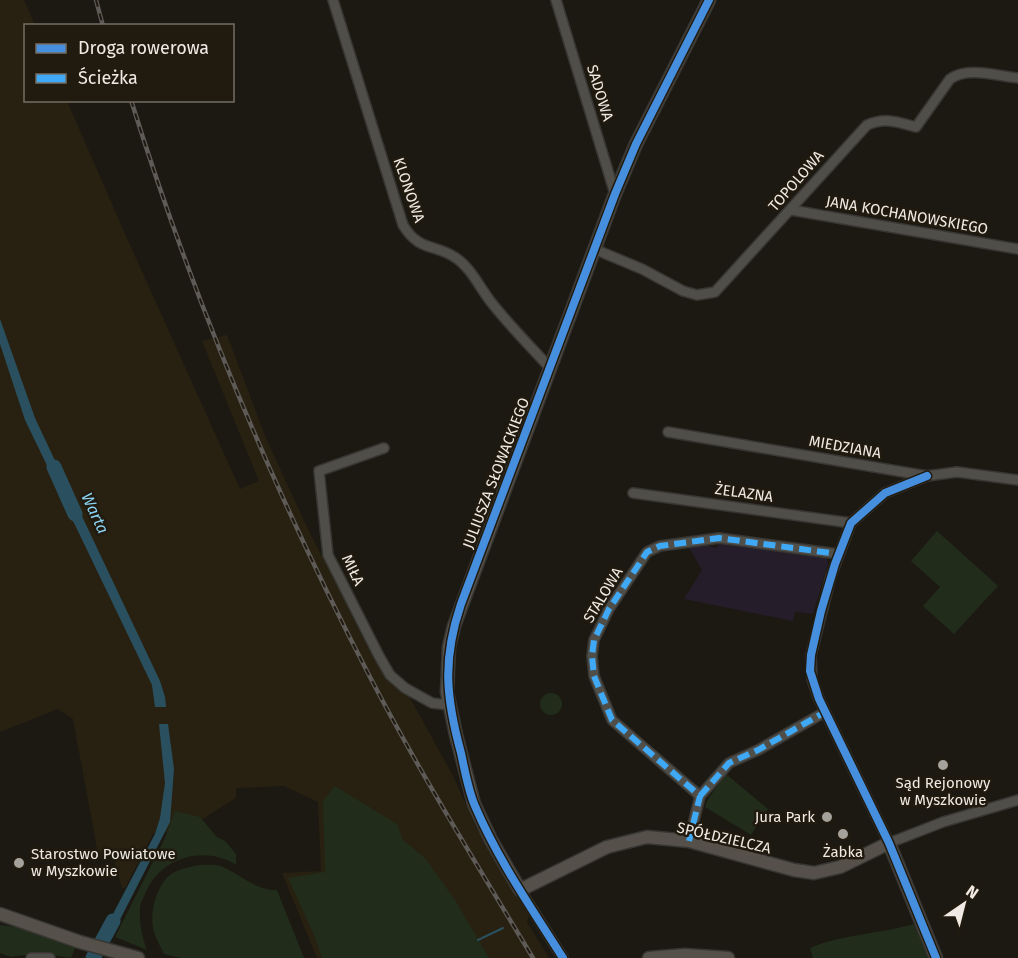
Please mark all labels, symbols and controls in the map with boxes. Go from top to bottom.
legend [24,24,234,102]
text: Droga rowerowa [78,37,209,59]
street label: SADOWA [583,63,617,124]
text: Ścieżka [78,67,138,89]
street label: TOPOLOWA [765,147,828,215]
street label: KLONOWA [389,155,429,225]
street label: JANA KOCHANOWSKIEGO [825,192,989,238]
street label: JULIUSZA SŁOWACKIEGO [459,395,533,551]
street label: MIEDZIANA [807,432,883,462]
street label: ŻELAZNA [714,480,775,506]
water label: Warta [77,490,113,536]
street label: MIŁA [338,551,368,589]
street label: STALOWA [579,564,627,626]
marker: Sąd Rejonowy w Myszkowie [936,758,950,772]
place label: Sąd Rejonowy w Myszkowie [896,774,991,809]
place label: Jura Park [755,808,815,826]
marker: Jura Park [820,810,834,824]
street label: SPÓŁDZIELCZA [675,818,773,858]
marker: Żabka [836,827,850,841]
place label: Żabka [823,843,863,861]
place label: Starostwo Powiatowe w Myszkowie [31,845,176,880]
marker: Starostwo Powiatowe w Myszkowie [12,856,26,870]
north arrow [934,874,994,934]
text: N [963,881,982,903]

